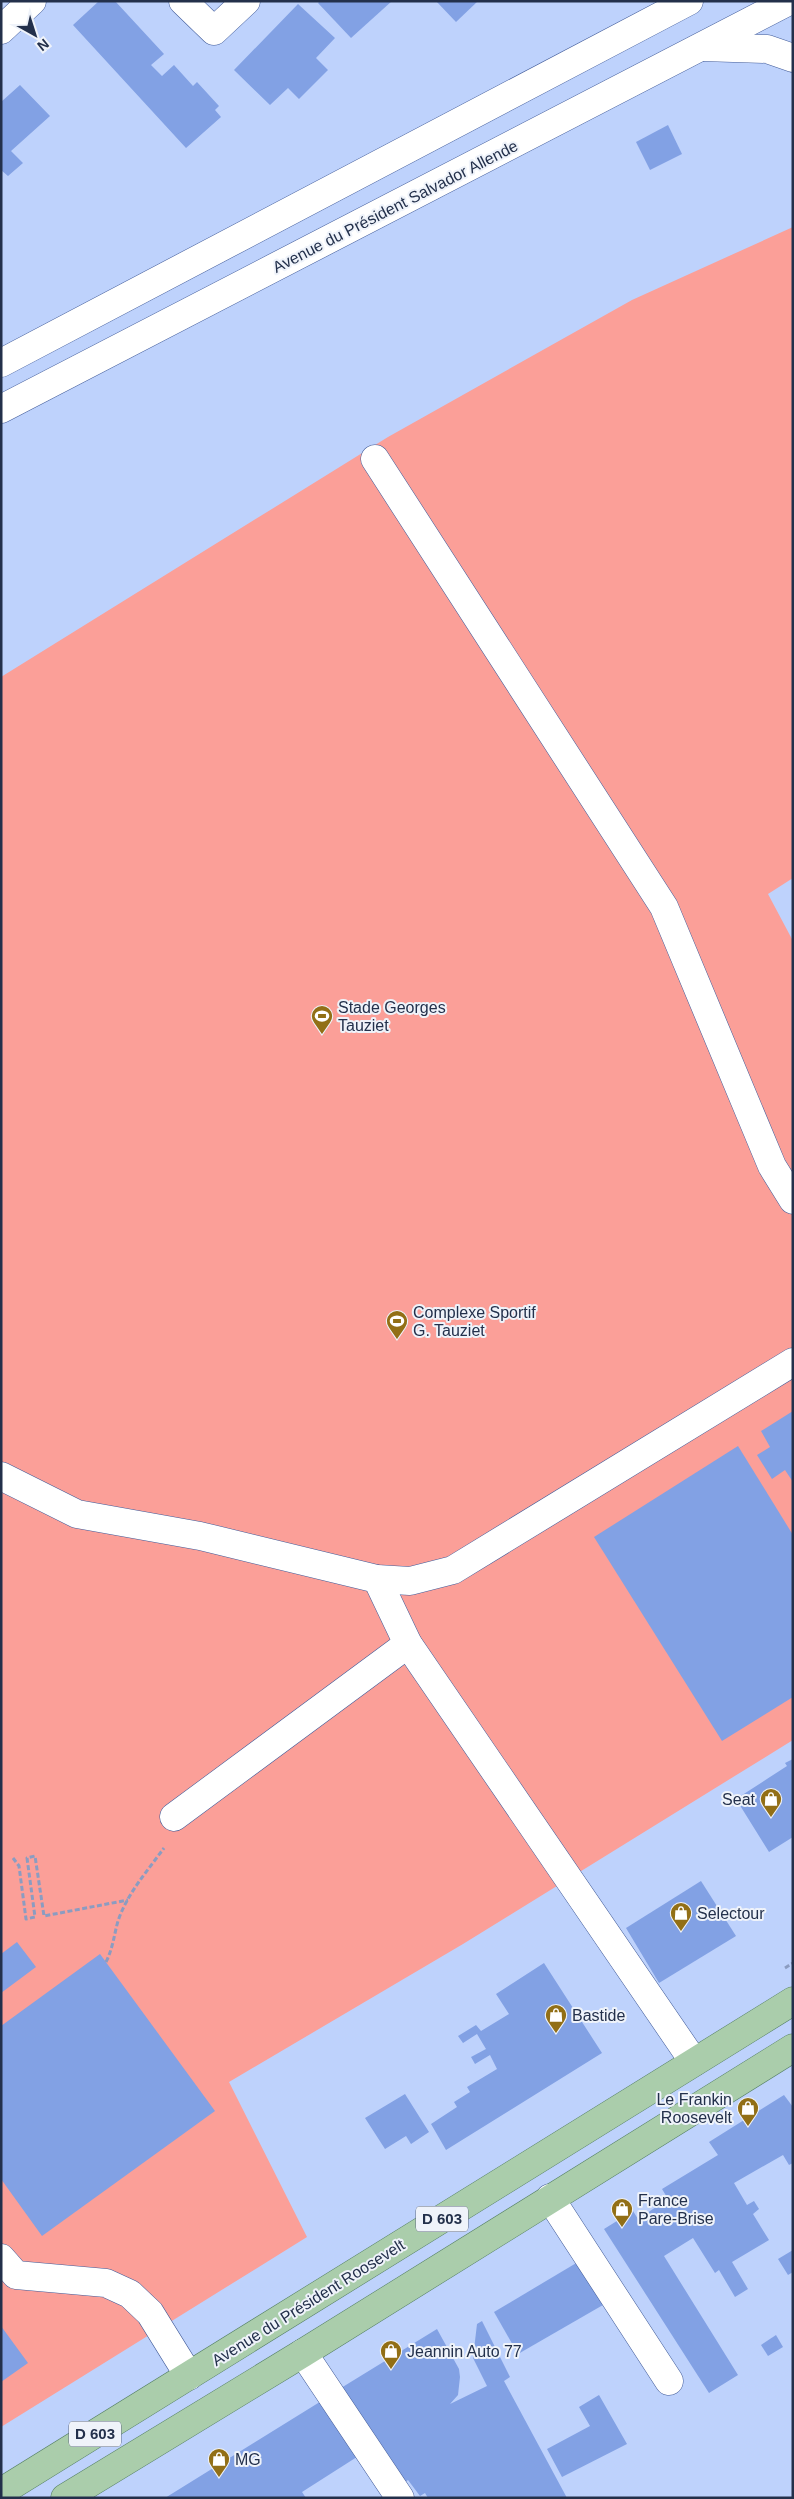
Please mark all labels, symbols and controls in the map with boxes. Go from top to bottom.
north arrow [10,10,60,60]
text: N [34,36,52,55]
street label: Avenue du Président Salvador Allende [270,137,521,276]
place label: Stade Georges Tauziet [338,999,446,1034]
sports icon: Stade Georges Tauziet [310,1004,334,1035]
place label: Complexe Sportif G. Tauziet [413,1304,536,1339]
sports icon: Complexe Sportif G. Tauziet [385,1309,409,1340]
shop icon: Seat [759,1787,783,1818]
place label: Seat [722,1791,756,1808]
shop icon: Selectour [669,1901,693,1932]
place label: Selectour [697,1905,765,1922]
shop icon: Bastide [544,2003,568,2034]
place label: Bastide [572,2007,625,2024]
place label: Le Frankin Roosevelt [656,2091,733,2126]
shop icon: Le Frankin Roosevelt [736,2096,760,2127]
place label: France Pare-Brise [638,2192,714,2227]
shop icon: France Pare-Brise [610,2197,634,2228]
road number: D 603 [416,2206,468,2232]
street label: Avenue du Président Roosevelt [209,2236,408,2369]
shop icon: Jeannin Auto 77 [379,2339,403,2370]
place label: Jeannin Auto 77 [407,2343,522,2360]
road number: D 603 [69,2422,121,2446]
shop icon: MG [207,2447,231,2478]
place label: MG [235,2451,261,2468]

